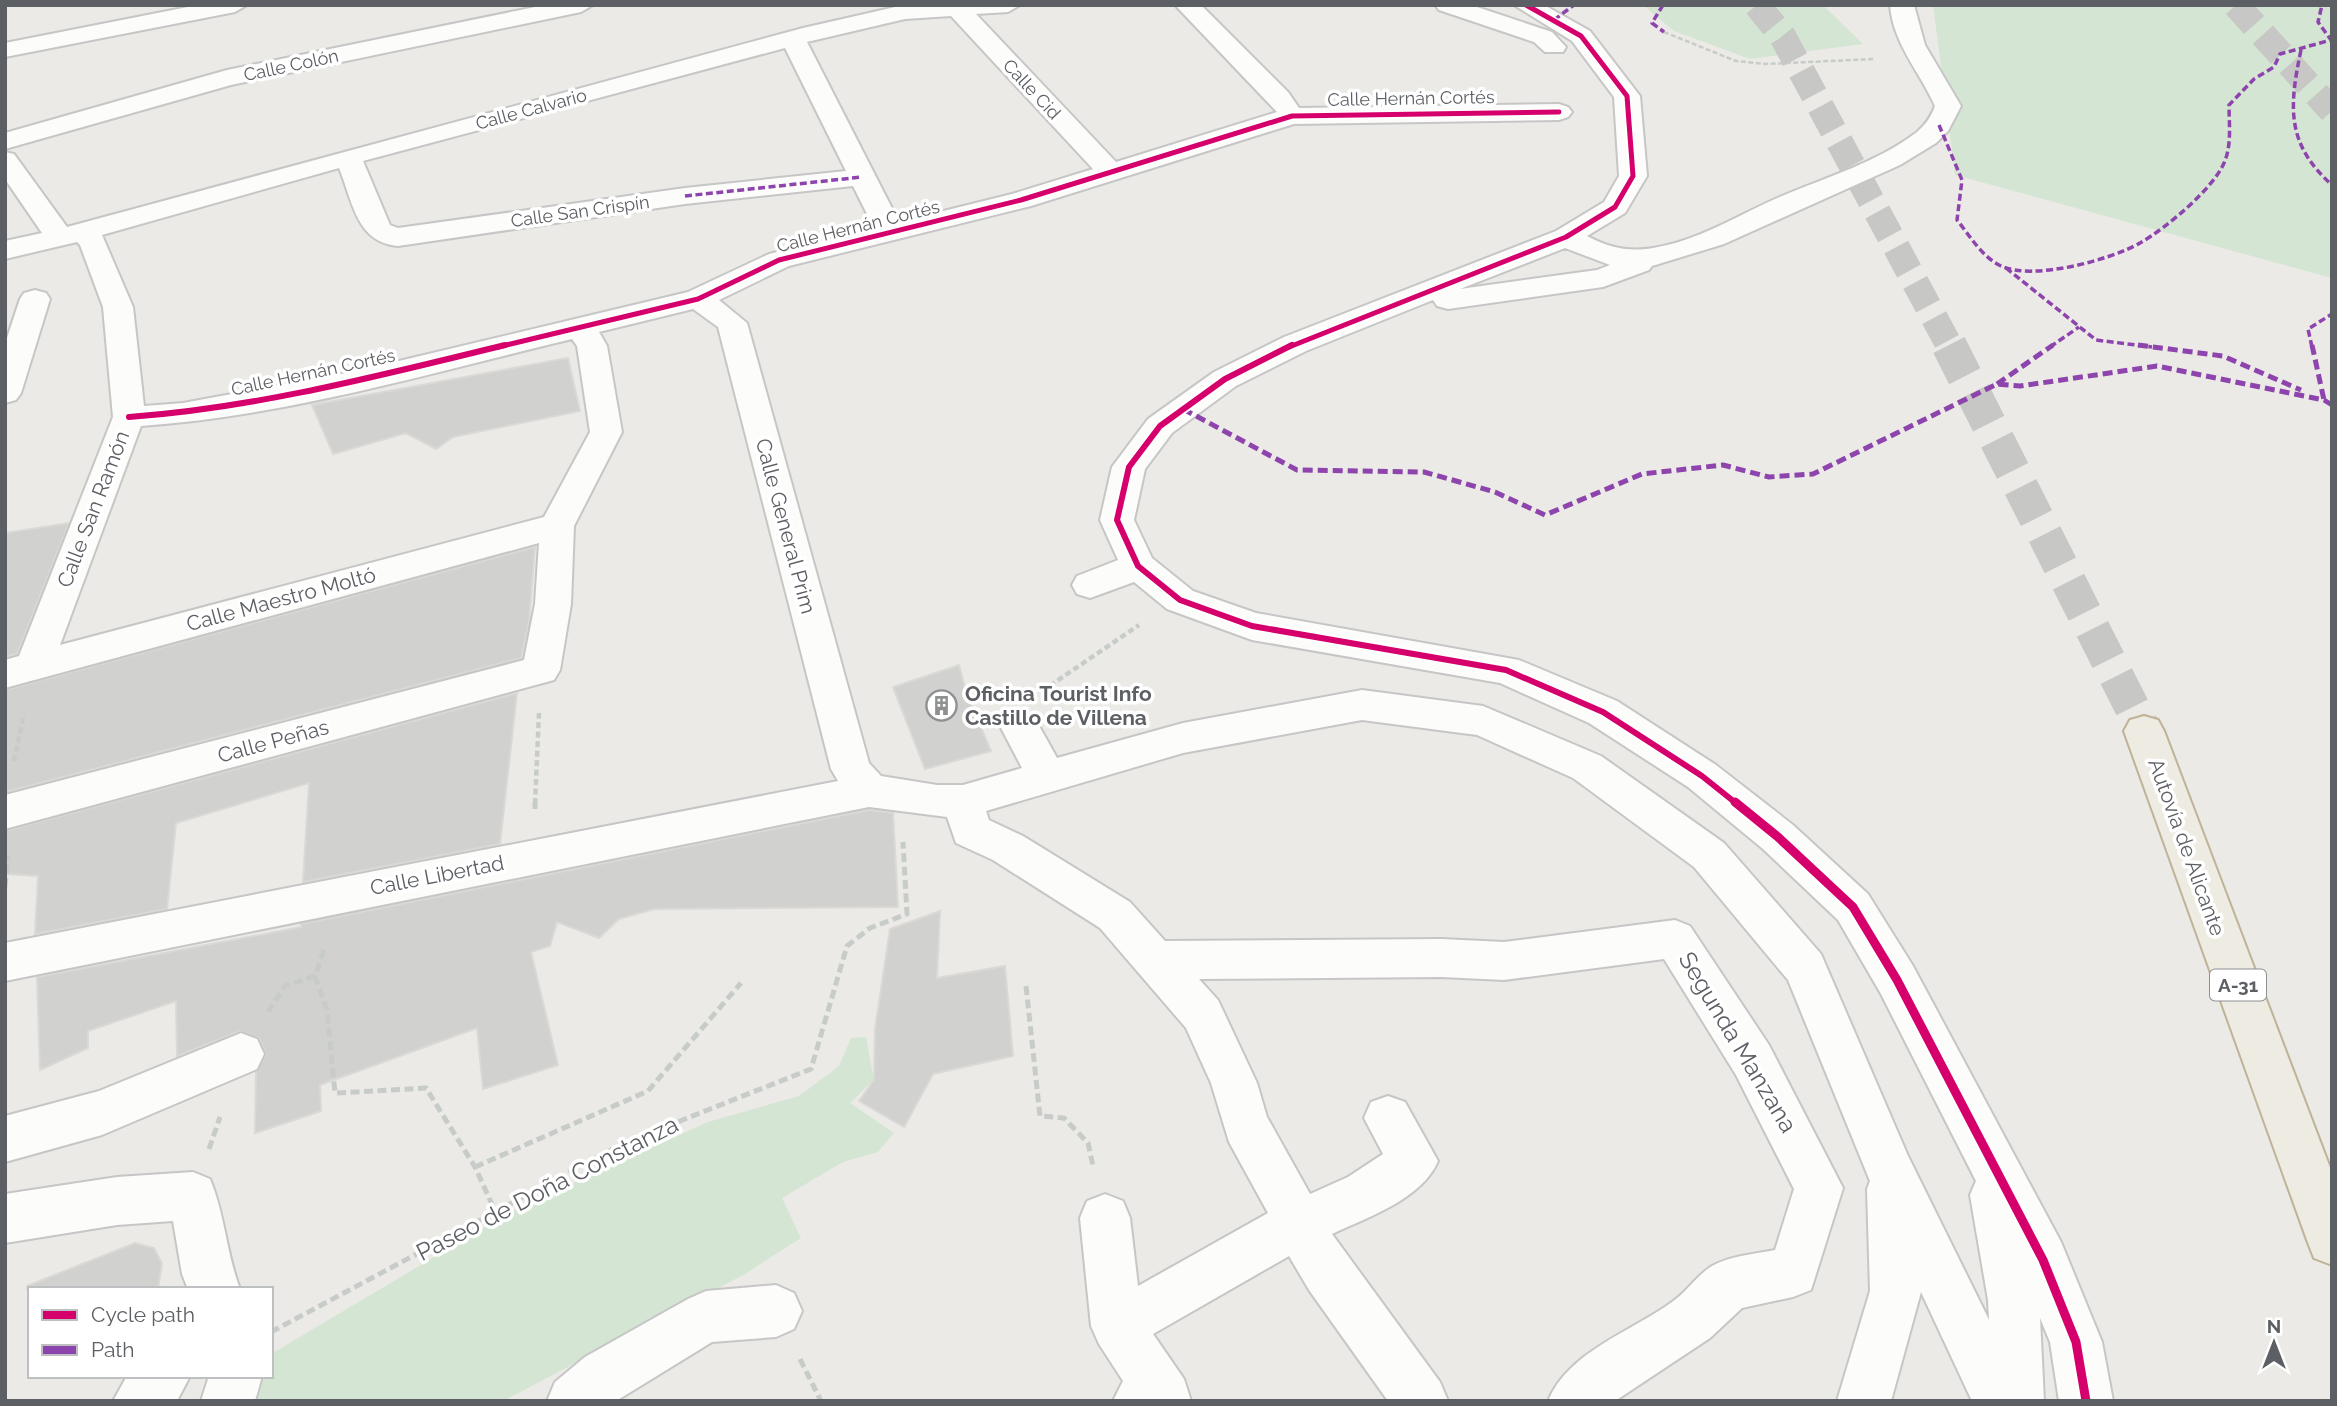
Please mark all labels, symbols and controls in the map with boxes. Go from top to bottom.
street label: Calle Colón [242,45,340,85]
street label: Calle Cid [999,55,1065,123]
street label: Calle Calvario [473,84,589,134]
street label: Calle Hernán Cortés [1327,86,1495,110]
street label: Calle San Crispín [509,191,651,231]
street label: Calle Hernán Cortés [774,196,942,256]
street label: Calle Hernán Cortés [229,344,397,400]
street label: Calle San Ramón [52,427,134,591]
street label: Calle General Prim [751,436,821,616]
street label: Calle Maestro Moltó [184,562,378,636]
place label: Oficina Tourist Info Castillo de Villena [965,681,1152,730]
building icon: Oficina Tourist Info Castillo de Villena [925,688,959,722]
street label: Calle Peñas [215,714,331,768]
street label: Autovía de Alicante [2143,755,2231,939]
street label: Calle Libertad [368,850,506,900]
street label: Segunda Manzana [1673,946,1803,1138]
road number: A-31 [2210,970,2266,1001]
street label: Paseo de Doña Constanza [411,1109,683,1267]
legend [28,1287,273,1378]
text: Cycle path [91,1302,195,1327]
north arrow [2239,1308,2309,1378]
text: N [2267,1315,2281,1337]
text: Path [91,1337,135,1362]

